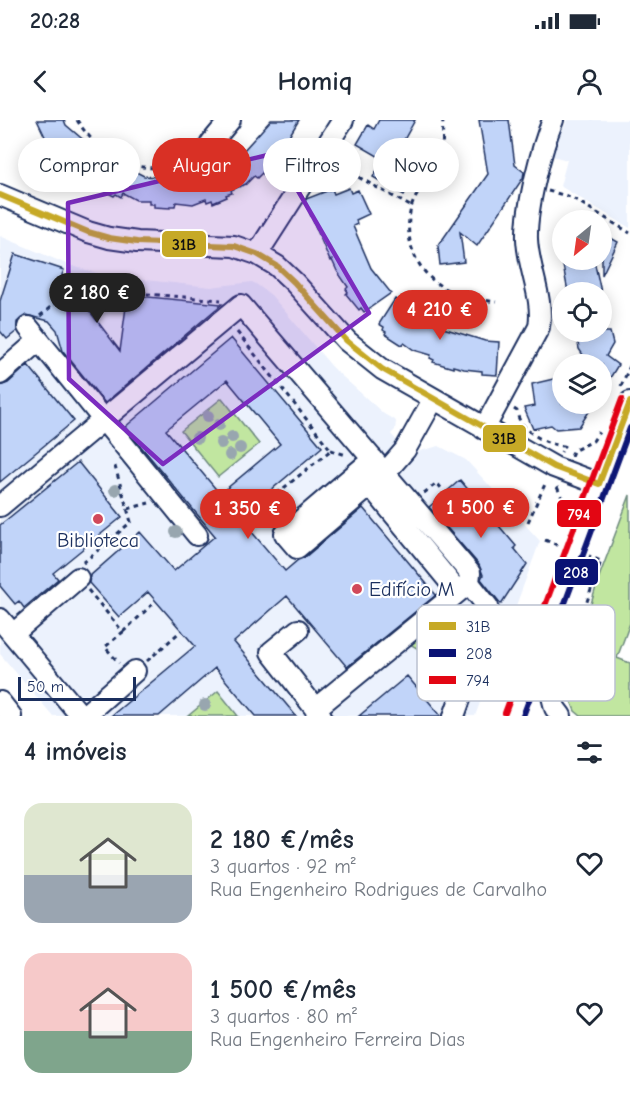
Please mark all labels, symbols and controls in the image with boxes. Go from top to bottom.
text: 20:28 [30,8,80,34]
icon: back [24,65,57,98]
icon: person [573,65,606,98]
text: Homiq [277,66,353,97]
chip: Comprar [18,138,140,192]
chip: Alugar [152,138,251,192]
chip: Filtros [263,138,361,192]
chip: Novo [373,138,459,192]
north arrow [552,210,612,270]
map controls [552,210,612,414]
line badge: 31B [161,230,207,258]
text: 31B [172,236,196,254]
pin: 2 180 € [42,273,152,324]
text: 2 180 € [63,281,131,304]
button: locate [552,282,612,342]
pin: 4 210 € [385,290,495,341]
text: 4 210 € [407,298,473,321]
button: layers [552,354,612,414]
line badge: 31B [482,424,527,453]
text: 31B [492,430,516,448]
pin: 1 500 € [426,488,536,539]
pin: 1 350 € [193,489,303,540]
text: 1 500 € [446,496,516,519]
text: 1 350 € [214,497,282,520]
line badge: 794 [556,499,602,528]
text: 794 [568,506,590,524]
marker: Biblioteca [91,512,105,526]
place label: Biblioteca [57,529,139,552]
line badge: 208 [554,558,599,586]
text: 208 [563,564,589,582]
place label: Edifício M [369,578,455,601]
marker: Edifício M [350,582,364,596]
legend [417,605,615,701]
text: 31B [466,618,490,636]
text: 208 [466,645,492,663]
text: 794 [466,672,490,690]
scale bar [18,674,136,702]
text: 50 m [27,678,64,696]
icon: filters [573,736,606,769]
text: 4 imóveis [24,737,127,767]
text: 2 180 €/mês [210,825,354,855]
icon: home [72,827,144,899]
icon: heart [573,847,606,880]
text: 3 quartos · 92 m² [210,855,356,878]
text: Rua Engenheiro Rodrigues de Carvalho [210,878,547,901]
text: 1 500 €/mês [210,975,356,1005]
icon: home [72,977,144,1049]
icon: heart [573,997,606,1030]
text: 3 quartos · 80 m² [210,1005,357,1028]
text: Rua Engenheiro Ferreira Dias [210,1028,465,1051]

